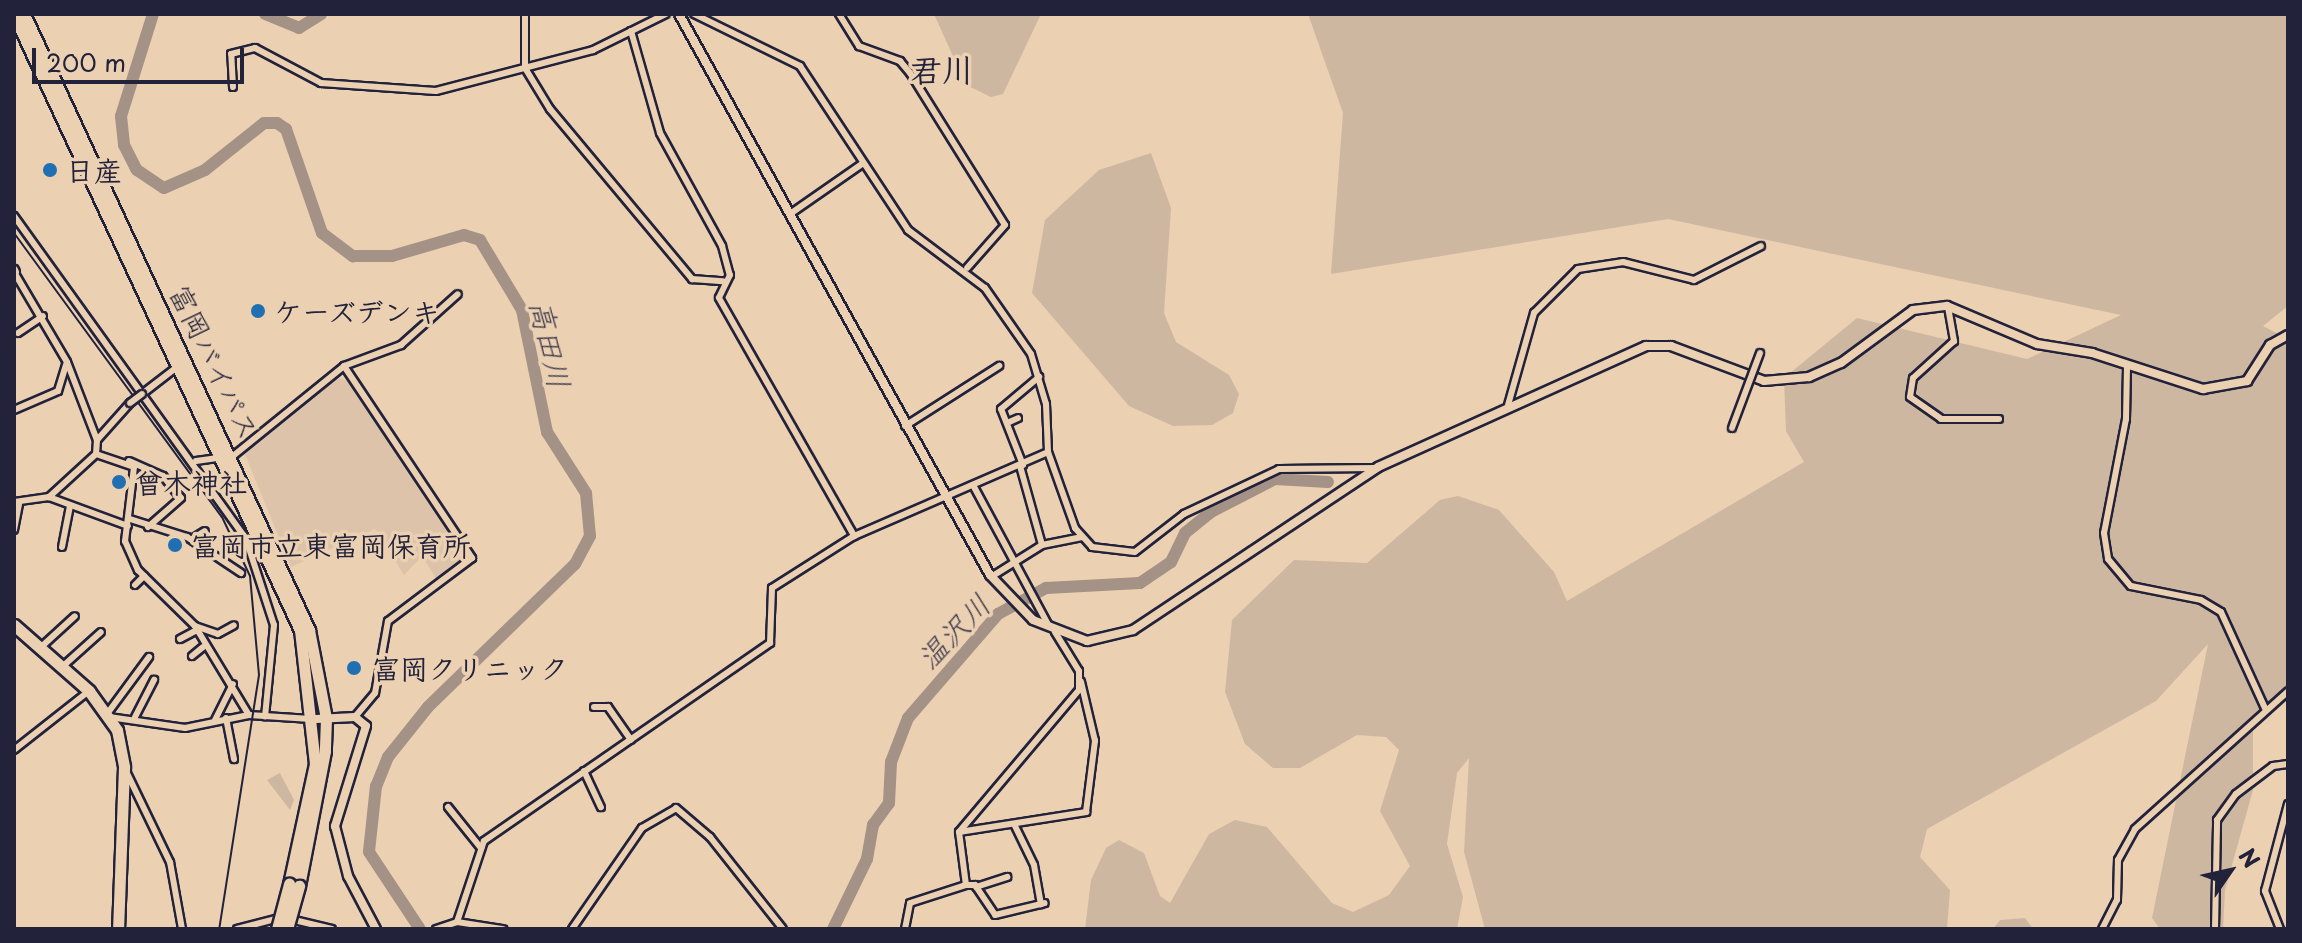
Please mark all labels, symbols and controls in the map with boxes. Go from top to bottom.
scale bar [36,32,248,82]
text: 200 m [46,44,126,80]
district label: 君川 [910,50,974,88]
place label: 日産 [66,153,122,187]
marker: 日産 [41,161,59,179]
street label: 富岡バイパス [163,279,267,445]
place label: ケーズデンキ [274,294,442,328]
water label: 高田川 [523,296,579,392]
marker: ケーズデンキ [249,302,267,320]
place label: 曾木神社 [135,465,247,499]
marker: 曾木神社 [110,473,128,491]
place label: 富岡市立東富岡保育所 [191,528,471,562]
marker: 富岡市立東富岡保育所 [166,536,184,554]
water label: 温沢川 [909,586,997,676]
place label: 富岡クリニック [372,651,568,685]
marker: 富岡クリニック [343,657,365,679]
north arrow [2190,831,2270,911]
text: N [2232,841,2269,874]

